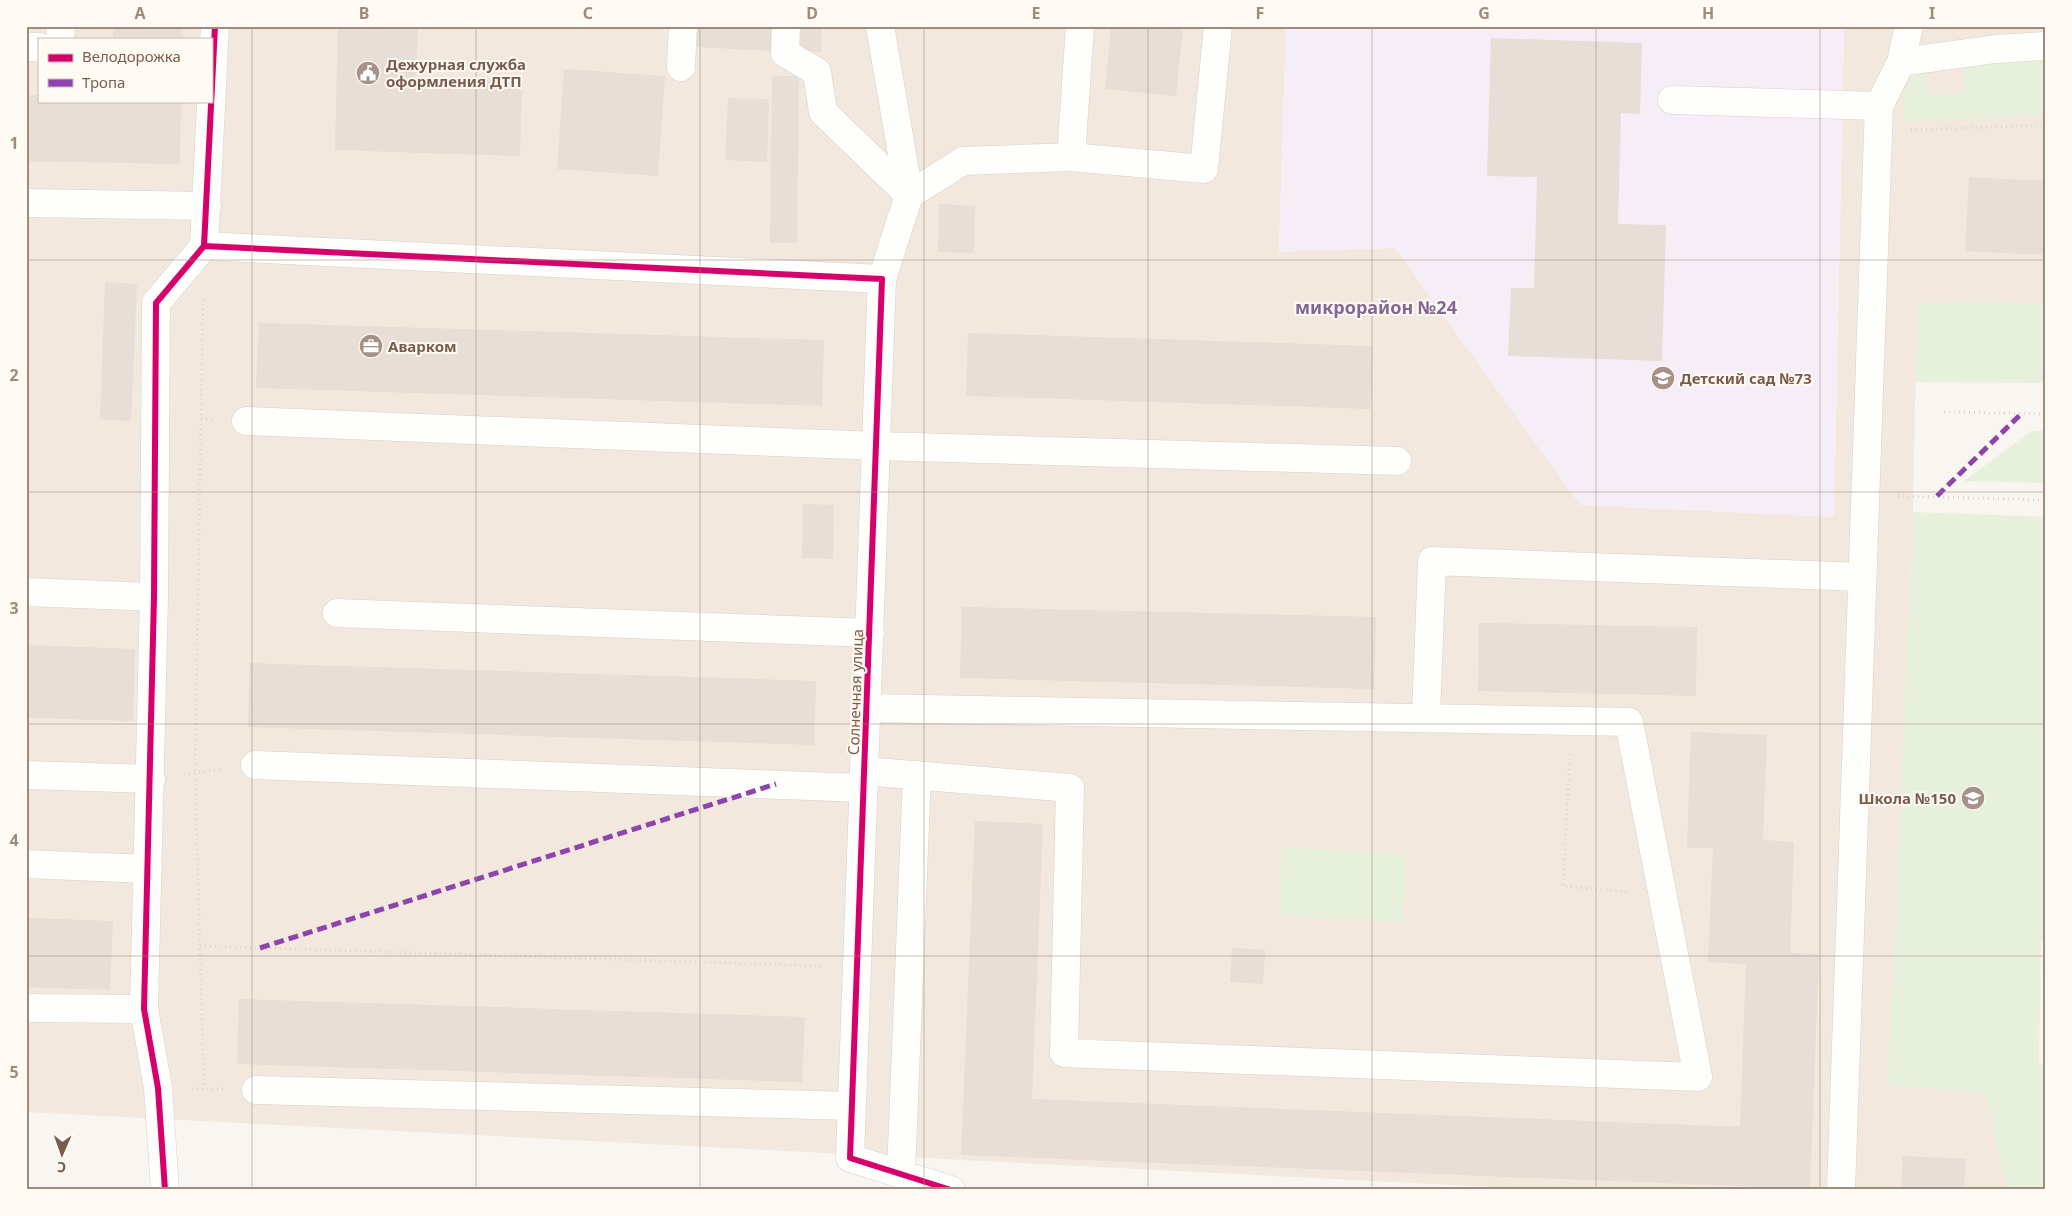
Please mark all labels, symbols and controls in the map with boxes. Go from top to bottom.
text: A [134,2,146,24]
text: B [359,2,369,24]
text: C [583,2,593,24]
text: D [806,2,818,24]
text: E [1032,2,1041,24]
text: F [1256,2,1264,24]
text: G [1478,2,1490,24]
text: H [1702,2,1714,24]
text: I [1929,2,1935,24]
legend [38,38,212,102]
text: Велодорожка [82,46,181,66]
place label: Дежурная служба оформления ДТП [386,54,526,91]
public building icon: Дежурная служба оформления ДТП [355,60,381,86]
text: Тропа [82,72,125,92]
text: 1 [9,132,19,154]
district label: микрорайон №24 [1295,295,1457,319]
office icon: Аварком [358,333,384,359]
place label: Аварком [388,336,457,356]
text: 2 [9,364,19,386]
school or university icon: Детский сад №73 [1650,365,1676,391]
place label: Детский сад №73 [1680,368,1812,388]
text: 3 [9,597,19,619]
street label: Солнечная улица [843,629,867,755]
school or university icon: Школа №150 [1960,785,1986,811]
place label: Школа №150 [1858,788,1956,808]
text: 4 [9,829,19,851]
text: 5 [9,1061,19,1083]
north arrow [38,1128,88,1178]
text: С [57,1158,66,1177]

